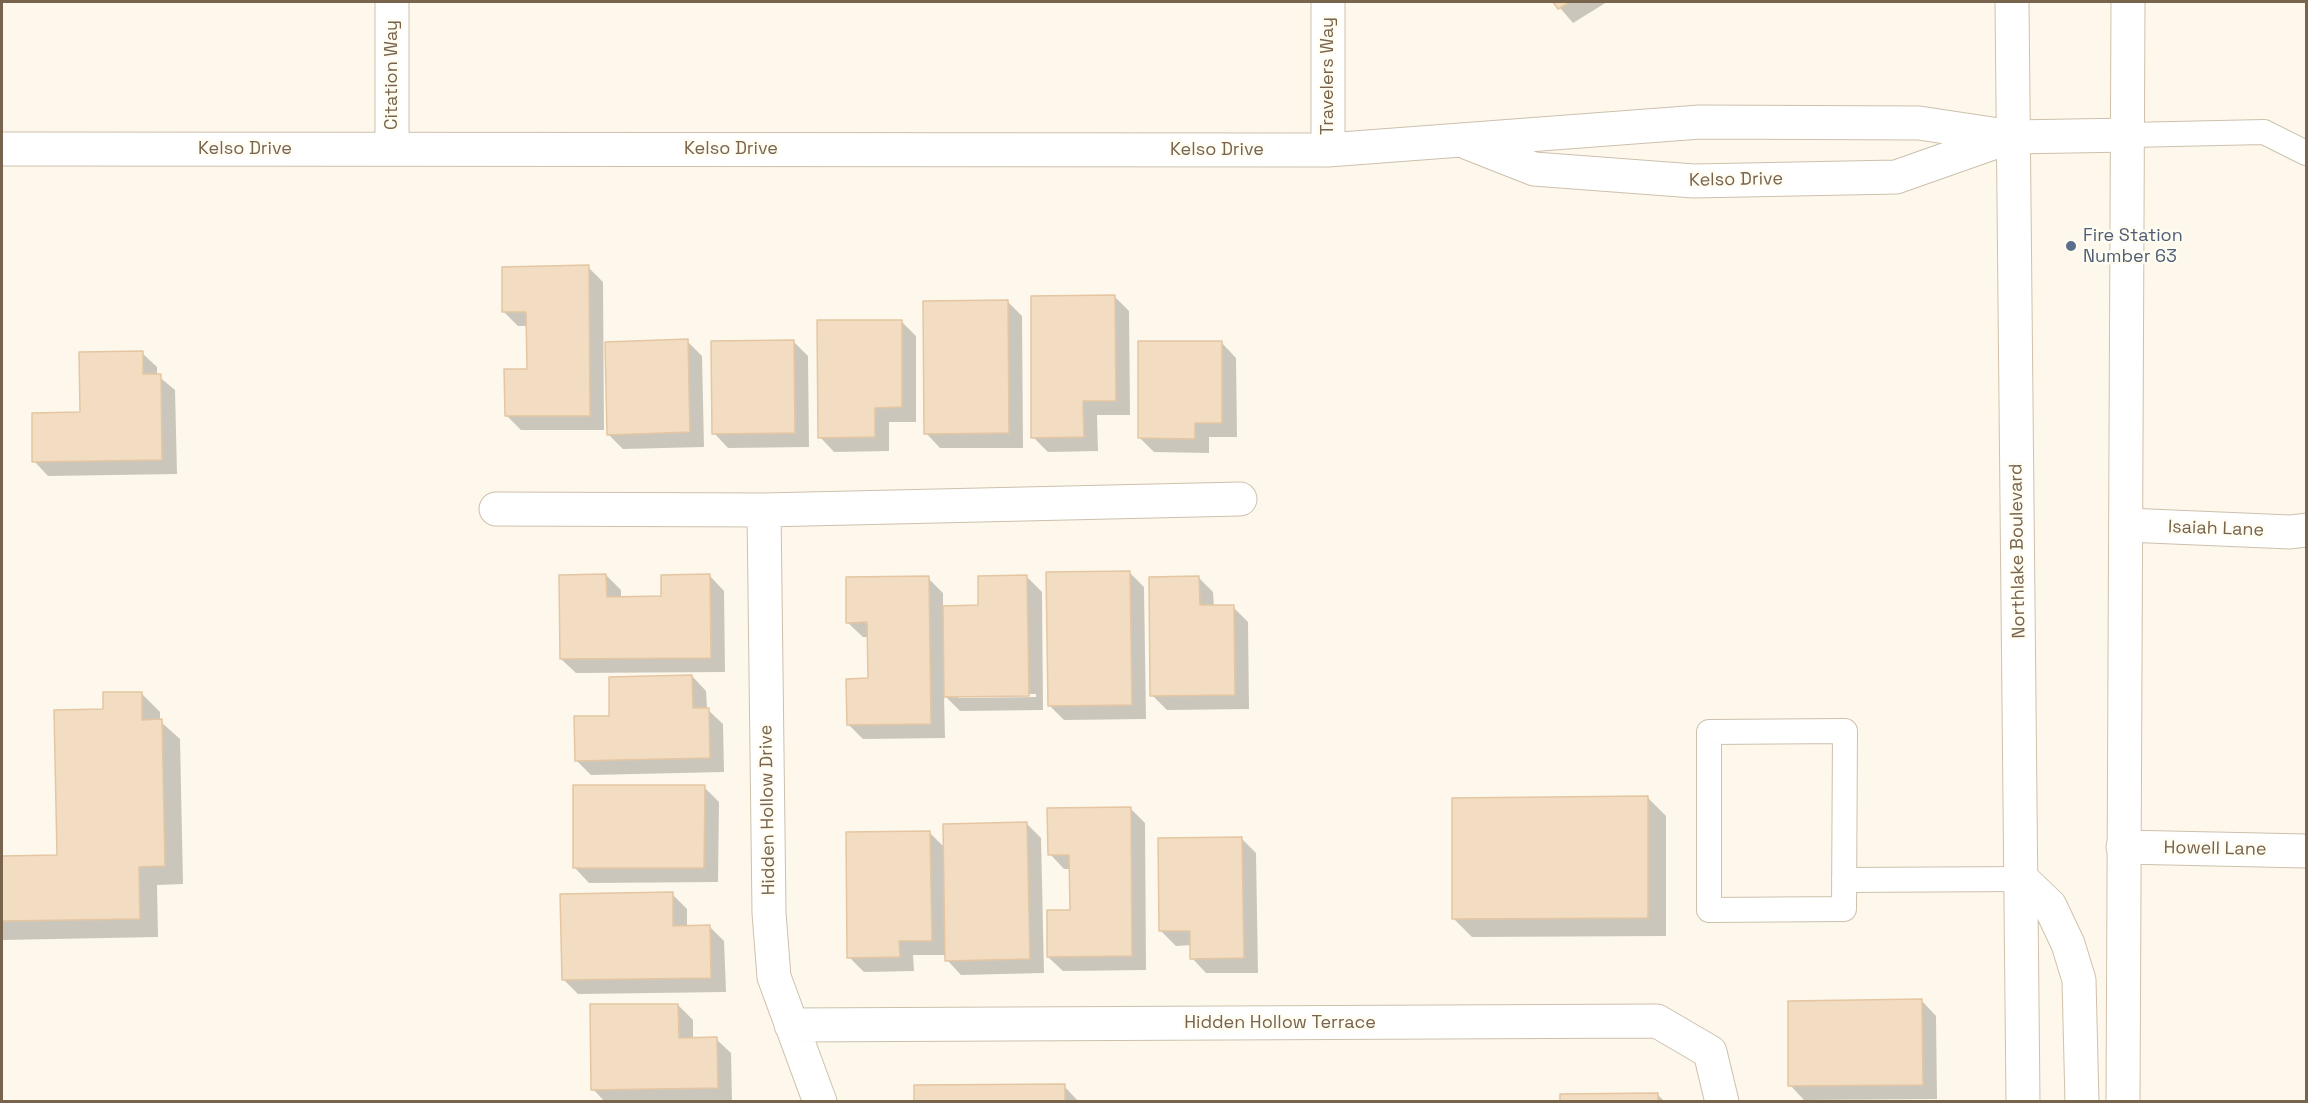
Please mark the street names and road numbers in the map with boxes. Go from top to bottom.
street label: Travelers Way [1317,17,1339,135]
street label: Citation Way [381,20,403,130]
street label: Kelso Drive [198,138,292,160]
street label: Kelso Drive [684,138,778,160]
street label: Kelso Drive [1170,139,1264,161]
street label: Kelso Drive [1689,168,1783,192]
street label: Northlake Boulevard [2006,463,2030,639]
street label: Isaiah Lane [2167,517,2265,541]
street label: Hidden Hollow Drive [756,725,780,895]
street label: Howell Lane [2163,837,2267,861]
street label: Hidden Hollow Terrace [1184,1012,1376,1034]

